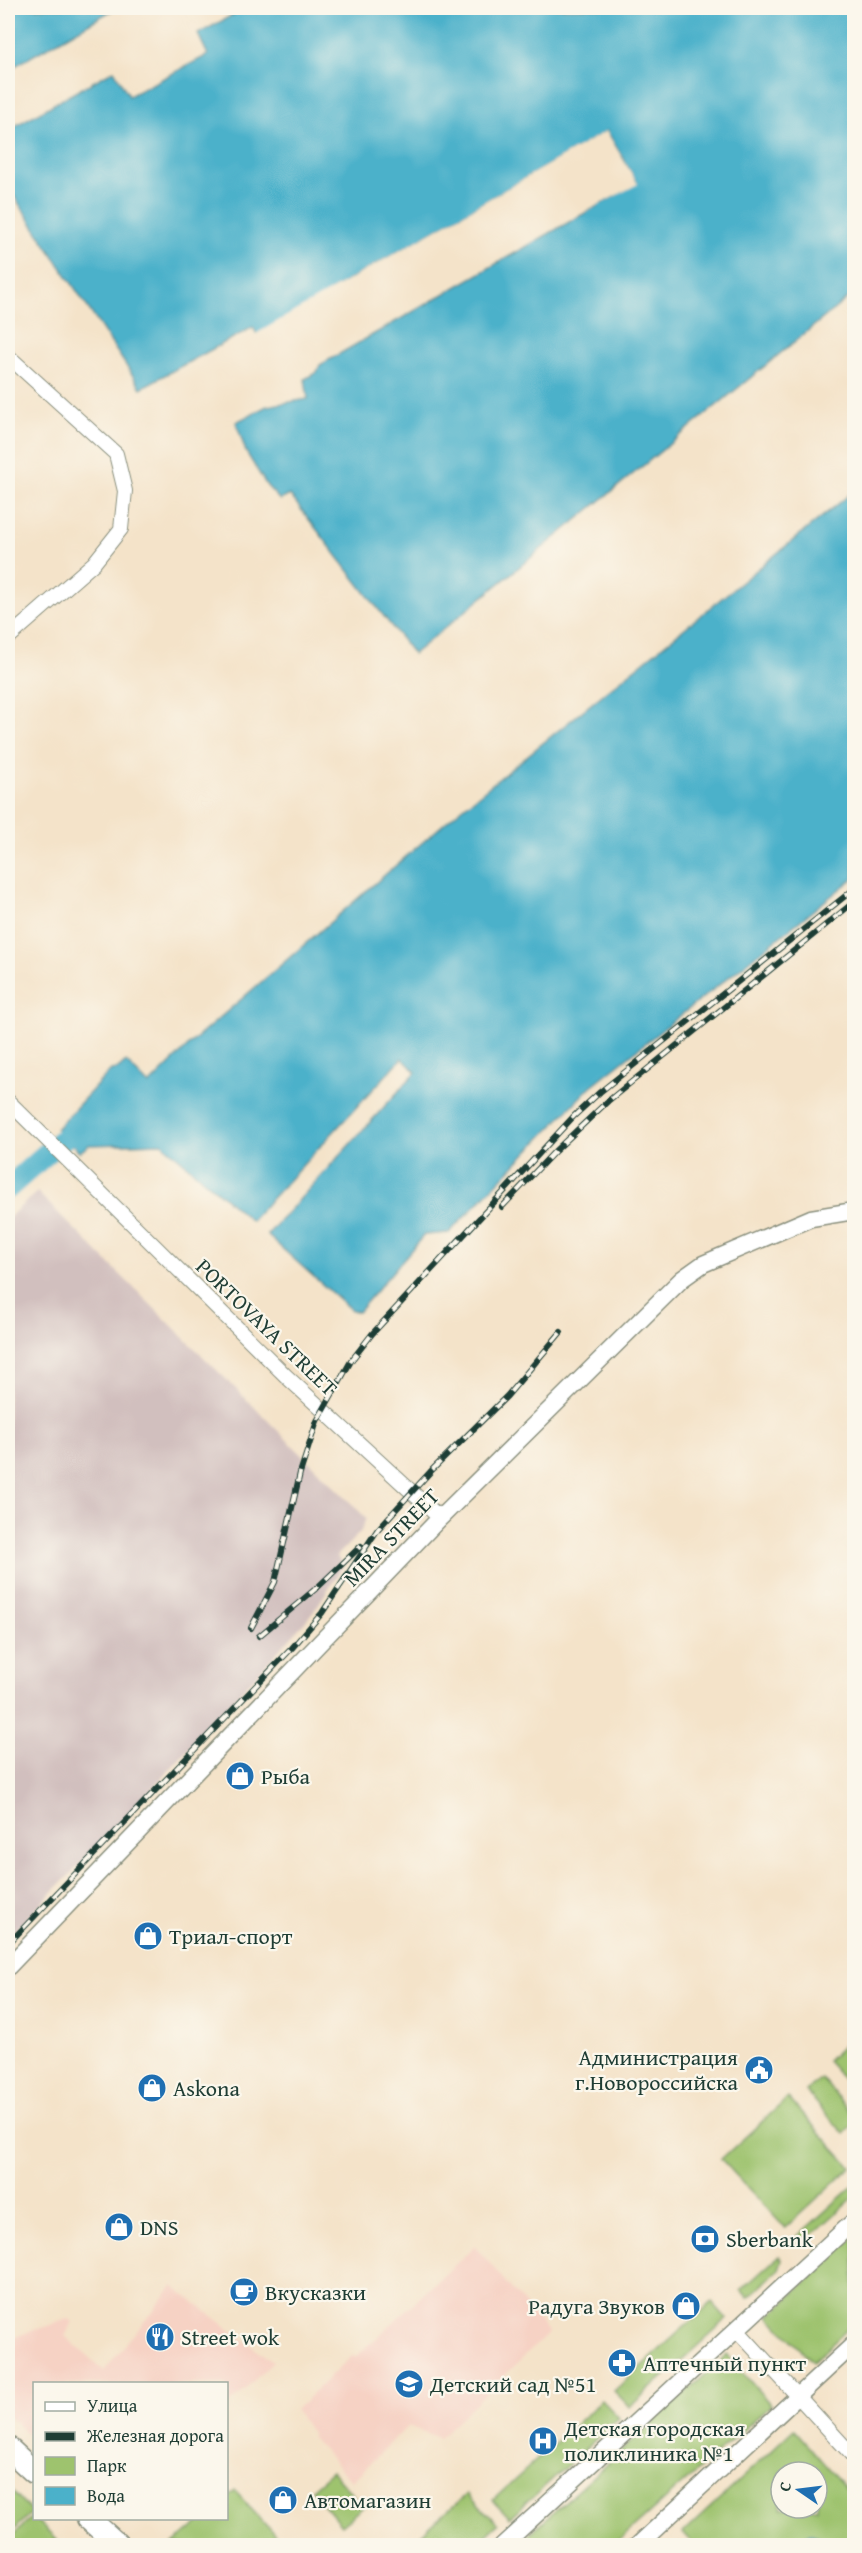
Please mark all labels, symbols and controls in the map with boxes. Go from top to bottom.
street label: PORTOVAYA STREET [189,1251,345,1403]
street label: MIRA STREET [336,1481,446,1593]
shop icon: Рыба [224,1760,256,1792]
place label: Рыба [261,1760,311,1792]
shop icon: Триал-спорт [132,1920,164,1952]
place label: Триал-спорт [169,1920,293,1952]
place label: Администрация г.Новороссийска [575,2041,739,2098]
public building icon: Администрация г.Новороссийска [743,2054,775,2086]
shop icon: Askona [136,2072,168,2104]
place label: Askona [173,2072,240,2104]
shop icon: DNS [103,2211,135,2243]
place label: DNS [140,2211,179,2243]
bank icon: Sberbank [689,2223,721,2255]
place label: Sberbank [726,2223,814,2255]
cafe icon: Вкусказки [228,2276,260,2308]
place label: Вкусказки [265,2276,366,2308]
place label: Радуга Звуков [528,2290,665,2322]
shop icon: Радуга Звуков [670,2290,702,2322]
restaurant icon: Street wok [144,2321,176,2353]
place label: Street wok [181,2321,280,2353]
pharmacy icon: Аптечный пункт [606,2347,638,2379]
place label: Аптечный пункт [643,2347,806,2379]
school or university icon: Детский сад №51 [393,2368,425,2400]
place label: Детский сад №51 [429,2368,596,2400]
legend [33,2382,228,2520]
text: Улица [87,2392,138,2419]
place label: Детская городская поликлиника №1 [563,2412,745,2469]
text: Железная дорога [86,2422,224,2449]
hospital icon: Детская городская поликлиника №1 [527,2425,559,2457]
text: Парк [87,2452,127,2479]
north arrow [769,2460,829,2520]
text: С [772,2479,797,2494]
text: Вода [87,2482,125,2509]
shop icon: Автомагазин [267,2484,299,2516]
place label: Автомагазин [304,2484,432,2516]

